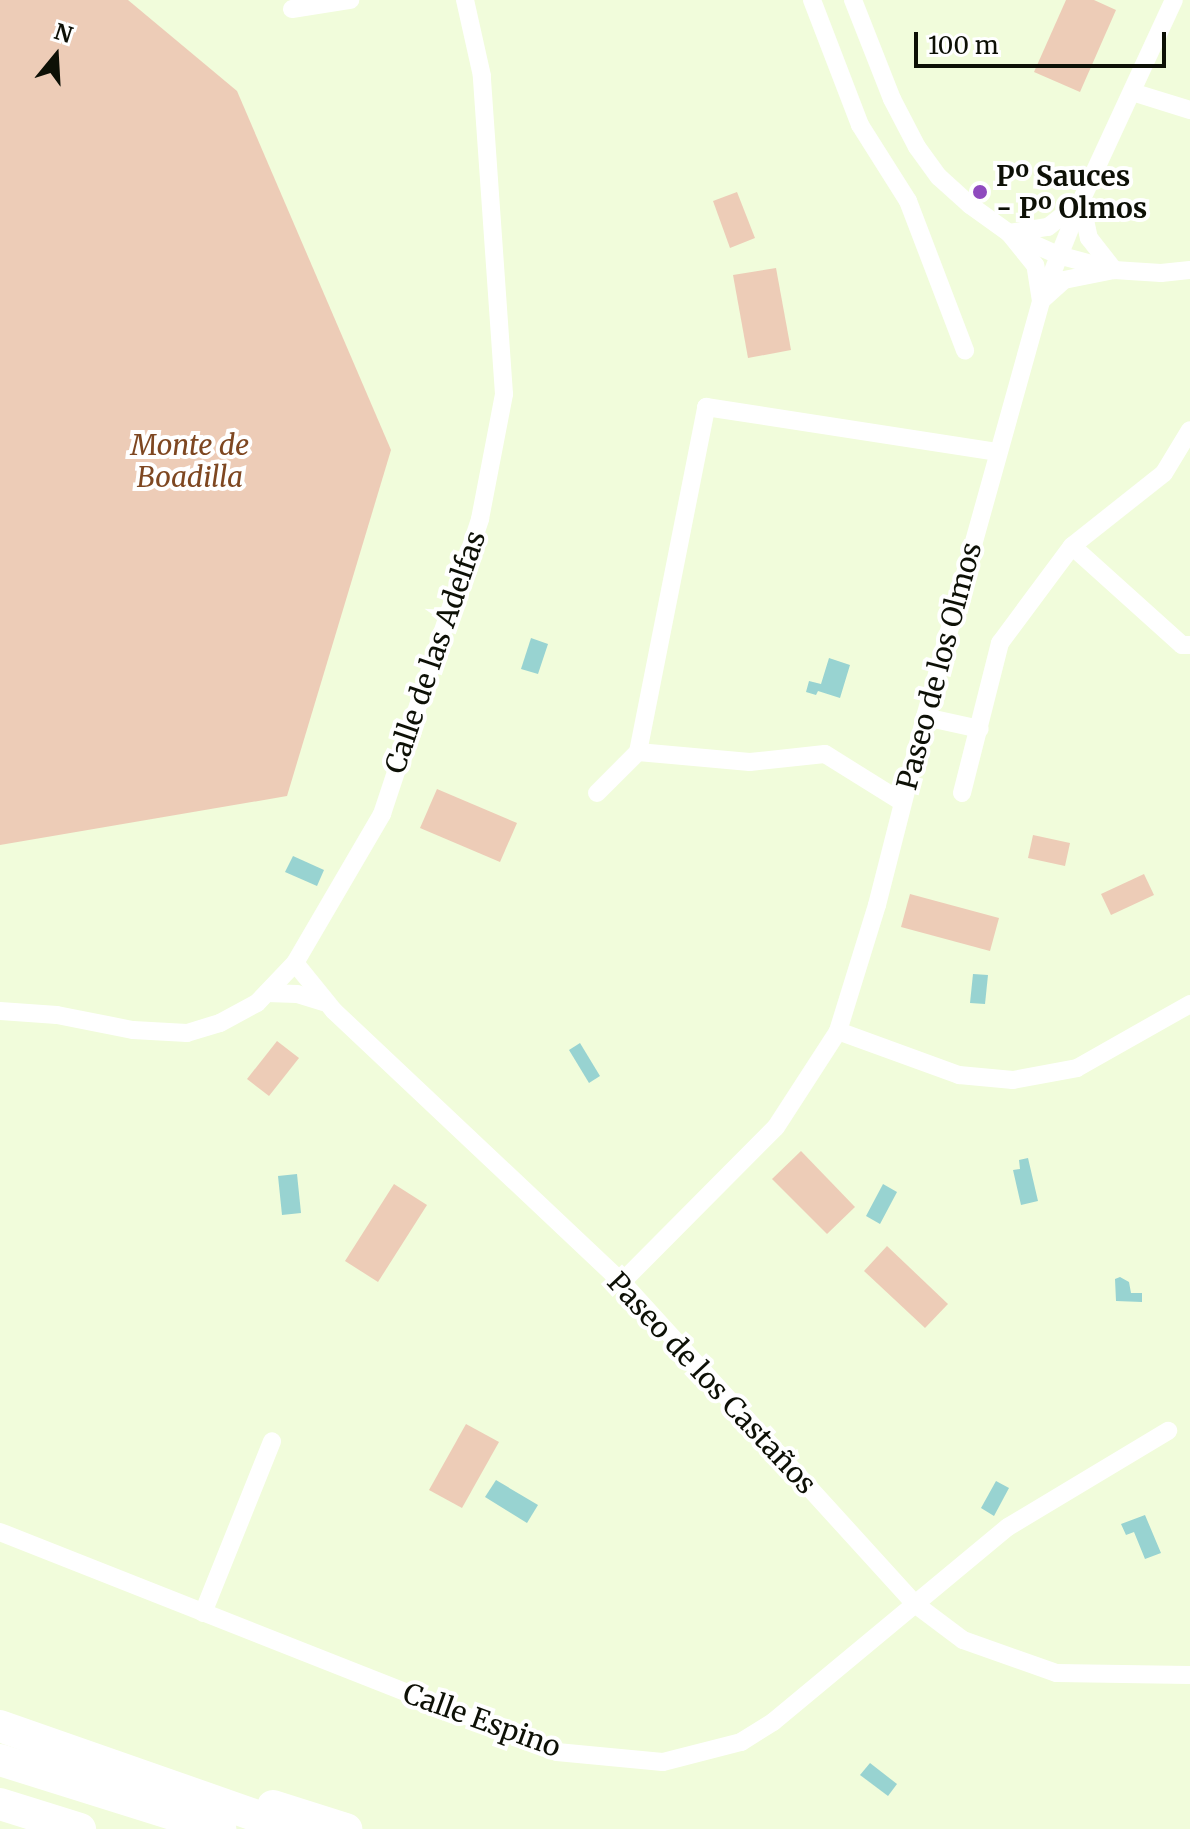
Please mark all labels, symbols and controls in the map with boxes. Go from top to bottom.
north arrow [16,16,96,96]
scale bar [918,16,1170,66]
text: N [51,17,76,49]
text: 100 m [928,30,998,61]
place label: Pº Sauces - Pº Olmos [996,159,1147,225]
marker: Pº Sauces - Pº Olmos [971,183,989,201]
park label: Monte de Boadilla [131,428,249,494]
street label: Calle de las Adelfas [378,526,492,778]
street label: Paseo de los Olmos [890,539,988,793]
street label: Paseo de los Castaños [601,1265,823,1501]
street label: Calle Espino [399,1676,565,1764]

